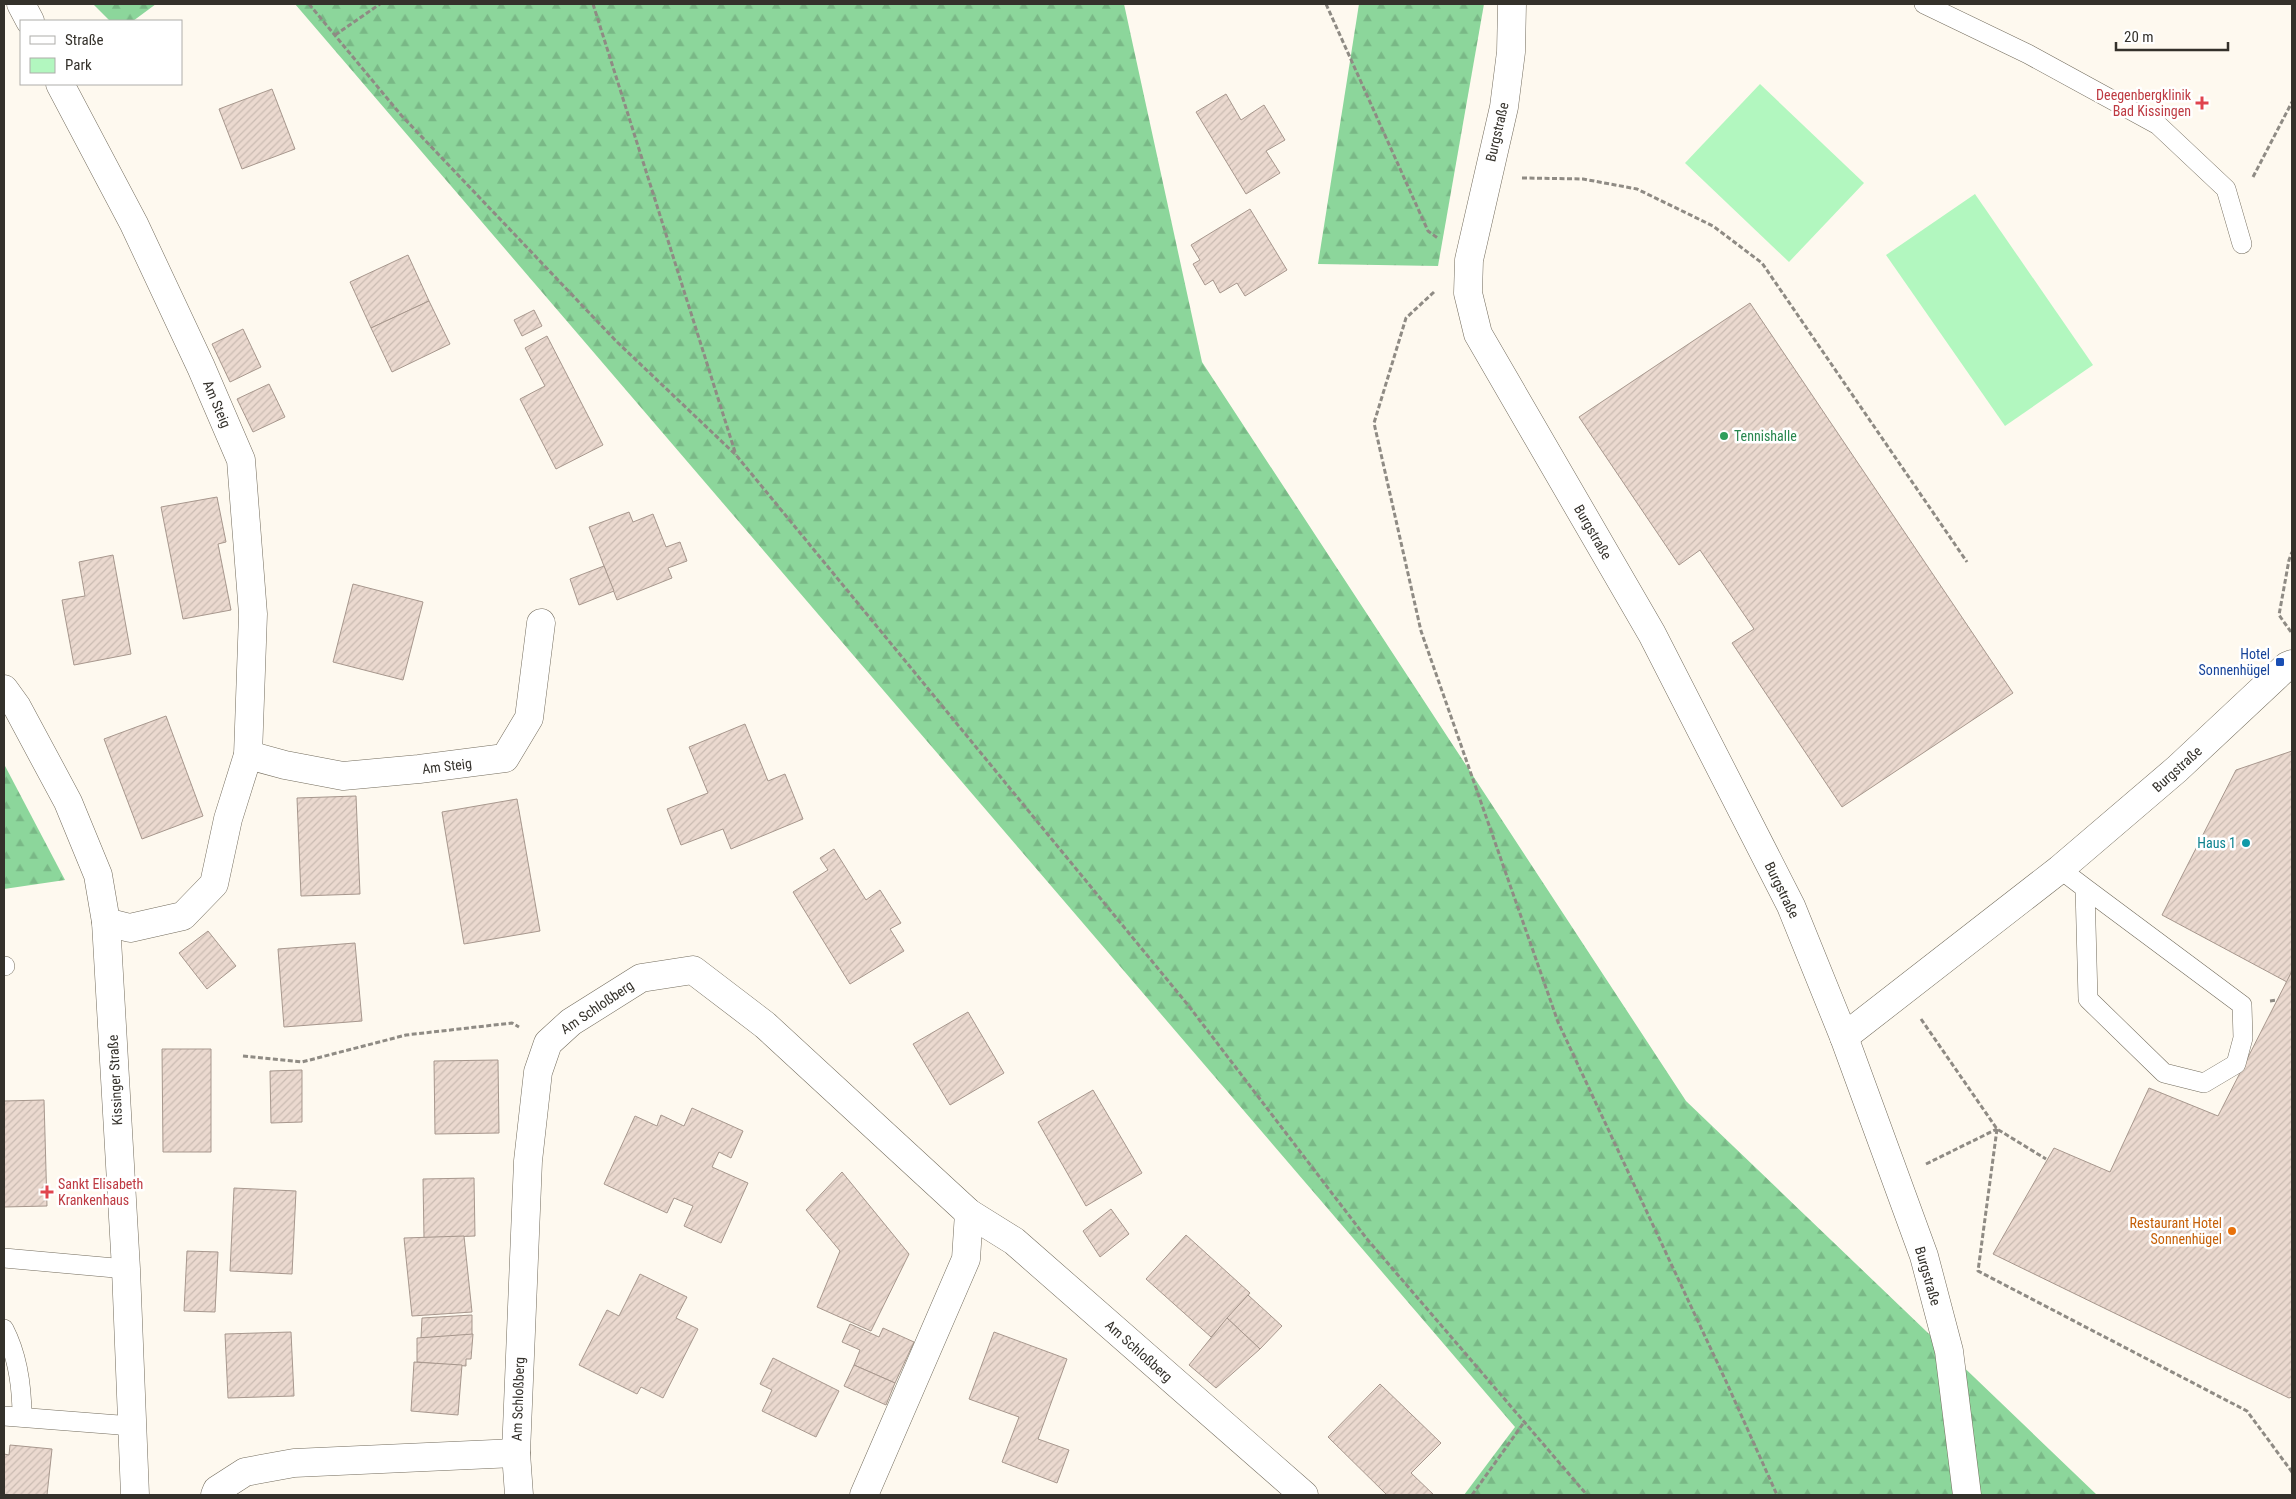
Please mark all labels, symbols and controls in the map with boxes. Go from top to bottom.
legend [20,20,182,85]
scale bar [2116,20,2228,52]
text: 20 m [2124,28,2154,46]
text: Straße [65,31,104,49]
text: Park [65,56,92,74]
place label: Deegenbergklinik Bad Kissingen [2096,87,2192,119]
marker: Deegenbergklinik Bad Kissingen [2195,96,2209,110]
street label: Burgstraße [1482,100,1512,163]
street label: Am Steig [200,378,234,430]
place label: Tennishalle [1734,428,1797,444]
marker: Tennishalle [1718,430,1730,442]
street label: Burgstraße [1571,502,1615,563]
place label: Hotel Sonnenhügel [2199,646,2270,678]
marker: Hotel Sonnenhügel [2274,656,2286,668]
street label: Burgstraße [2149,743,2205,795]
street label: Am Steig [421,755,473,777]
place label: Haus 1 [2197,835,2236,851]
marker: Haus 1 [2240,837,2252,849]
street label: Burgstraße [1762,859,1803,921]
street label: Am Schloßberg [558,977,636,1037]
street label: Kissinger Straße [105,1034,125,1126]
place label: Sankt Elisabeth Krankenhaus [58,1176,143,1208]
marker: Sankt Elisabeth Krankenhaus [40,1185,54,1199]
place label: Restaurant Hotel Sonnenhügel [2130,1215,2222,1247]
marker: Restaurant Hotel Sonnenhügel [2226,1225,2238,1237]
street label: Burgstraße [1912,1245,1944,1308]
street label: Am Schloßberg [1102,1317,1176,1385]
street label: Am Schloßberg [509,1357,527,1441]

